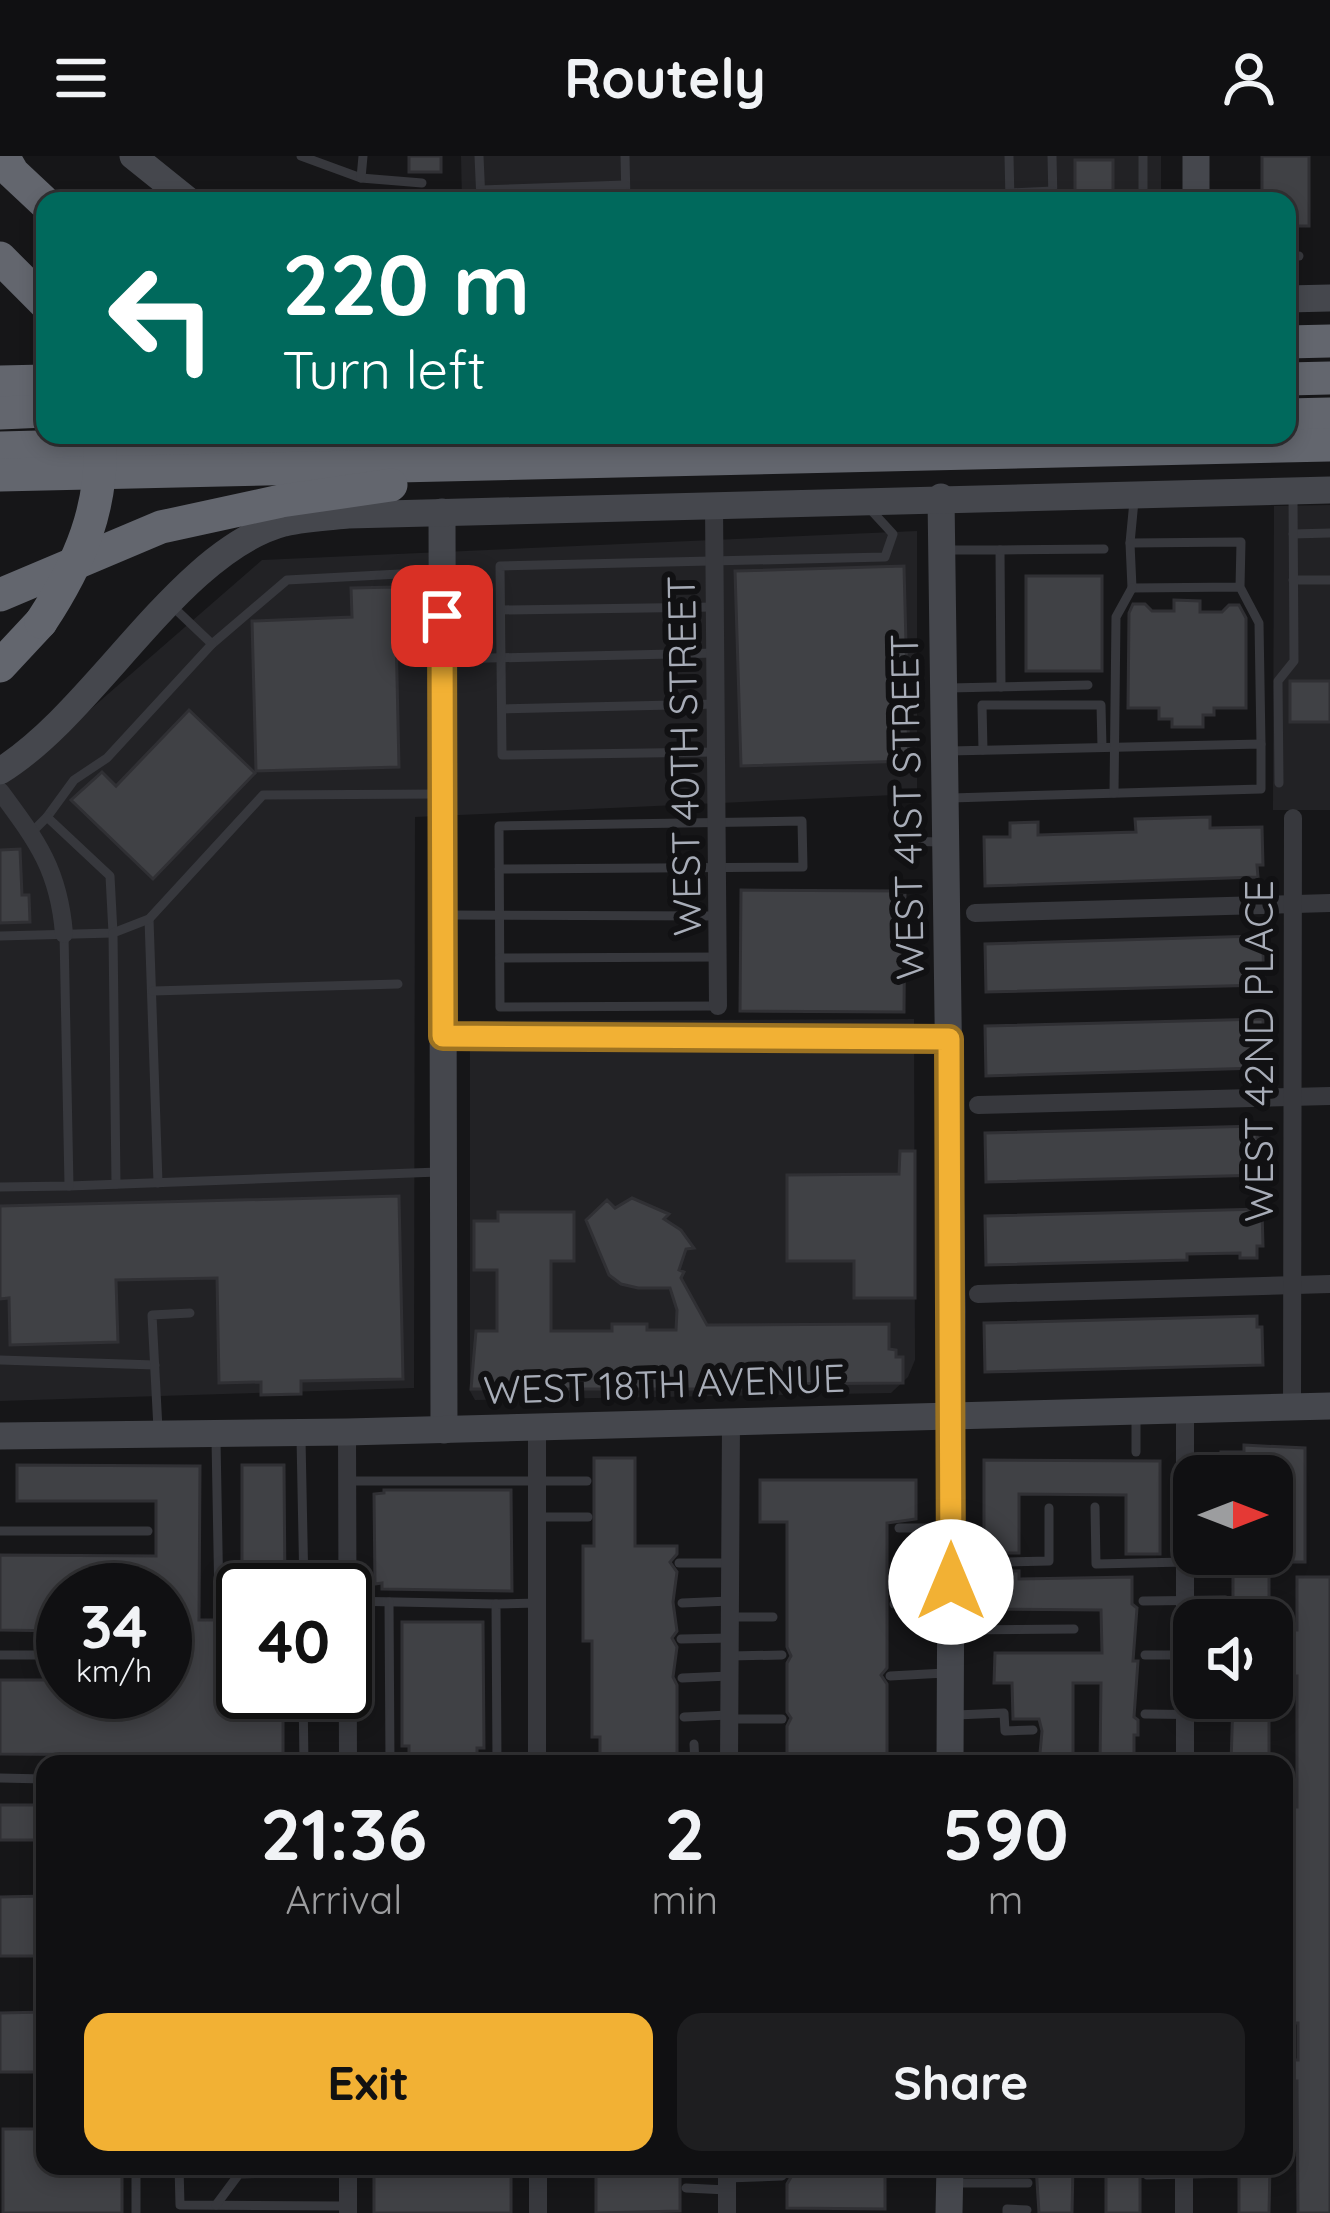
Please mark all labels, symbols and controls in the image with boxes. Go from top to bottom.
text: Routely [564,44,766,112]
icon: menu [48,45,114,111]
icon: person [1216,45,1282,111]
text: 220 m [282,231,530,336]
icon: left [84,240,240,396]
text: Turn left [282,335,486,403]
pin [391,565,493,667]
street label: WEST 40TH STREET [656,575,711,937]
icon: arrive [409,583,475,649]
street label: WEST 41ST STREET [879,633,934,981]
street label: WEST 42ND PLACE [1234,880,1283,1222]
street label: WEST 18TH AVENUE [482,1353,846,1414]
north arrow [1173,1455,1293,1575]
map controls [1173,1455,1293,1719]
position arrow [888,1519,1014,1645]
speed limit sign: 40 [216,1563,372,1719]
text: 34 [80,1588,148,1663]
button: sound [1173,1599,1293,1719]
text: km/h [76,1652,152,1690]
text: 21:36 [260,1788,427,1878]
text: 2 [664,1788,705,1878]
text: 590 [942,1788,1069,1878]
text: Arrival [285,1875,402,1924]
text: min [652,1875,718,1924]
text: m [988,1875,1023,1924]
button: Exit [84,2013,653,2151]
button: Share [677,2013,1245,2151]

